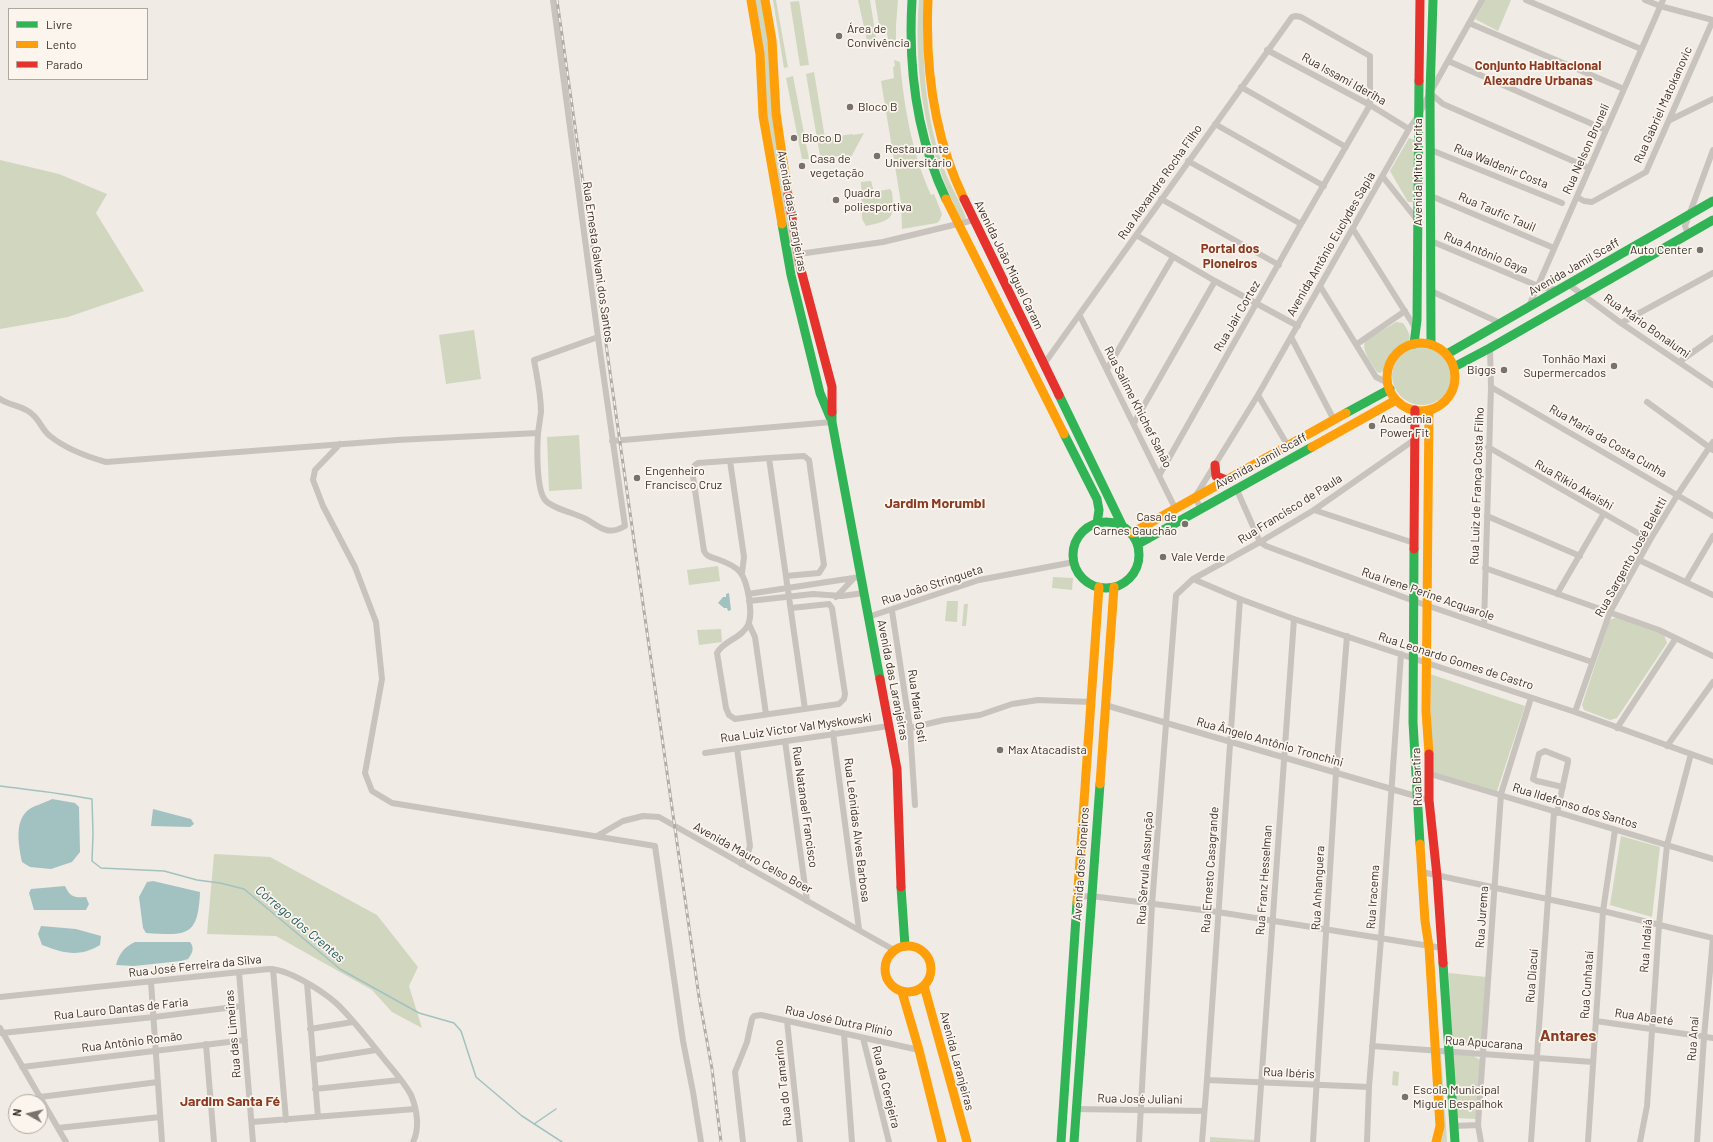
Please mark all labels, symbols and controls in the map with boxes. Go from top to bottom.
legend [8,8,148,80]
text: Livre [46,17,72,31]
place label: Área de Convivência [847,22,910,50]
marker: Área de Convivência [834,31,844,41]
text: Lento [46,37,76,51]
street label: Rua Gabriel Matokanovic [1631,44,1695,166]
street label: Rua Issami Ideriha [1299,50,1389,108]
text: Parado [46,57,83,71]
district label: Conjunto Habitacional Alexandre Urbanas [1475,58,1601,89]
place label: Bloco B [858,100,897,114]
street label: Rua Nelson Bruneli [1560,101,1612,197]
marker: Bloco B [845,102,855,112]
street label: Avenida Mituo Morita [1411,118,1425,226]
street label: Rua Alexandre Rocha Filho [1115,122,1205,242]
place label: Bloco D [802,131,841,145]
marker: Bloco D [789,133,799,143]
street label: Rua Waldenir Costa [1452,141,1550,191]
place label: Restaurante Universitário [885,142,952,170]
street label: Avenida das Laranjeiras [774,149,810,273]
marker: Restaurante Universitário [872,151,882,161]
place label: Casa de vegetação [810,152,864,180]
marker: Casa de vegetação [797,161,807,171]
street label: Avenida Antônio Euclydes Sapia [1284,169,1378,319]
street label: Rua Ernesta Galvani dos Santos [580,181,616,343]
place label: Quadra poliesportiva [844,186,912,214]
street label: Rua Taufic Tauil [1456,189,1538,235]
marker: Quadra poliesportiva [831,195,841,205]
street label: Avenida João Miguel Caram [971,198,1047,332]
street label: Rua Antônio Gaya [1442,229,1530,277]
street label: Avenida Jamil Scaff [1526,235,1622,299]
district label: Portal dos Pioneiros [1201,241,1259,272]
place label: Auto Center [1630,243,1692,257]
marker: Auto Center [1695,245,1705,255]
street label: Rua Jair Cortez [1211,278,1263,354]
street label: Rua Mário Bonalumi [1601,291,1693,361]
street label: Rua Salime Khichef Sahão [1101,344,1175,470]
place label: Tonhão Maxi Supermercados [1523,352,1606,380]
marker: Tonhão Maxi Supermercados [1609,361,1619,371]
place label: Biggs [1467,363,1496,377]
marker: Biggs [1499,365,1509,375]
street label: Rua Maria da Costa Cunha [1547,401,1669,481]
street label: Rua Luiz de França Costa Filho [1467,407,1487,565]
place label: Academia Power Fit [1380,412,1432,440]
marker: Academia Power Fit [1367,421,1377,431]
street label: Avenida Jamil Scaff [1213,430,1309,492]
street label: Rua Rikio Akaishi [1532,457,1616,513]
place label: Engenheiro Francisco Cruz [645,464,722,492]
street label: Rua Francisco de Paula [1235,471,1345,547]
marker: Engenheiro Francisco Cruz [632,473,642,483]
district label: Jardim Morumbi [885,495,985,511]
street label: Rua Sargento José Beletti [1592,495,1670,619]
place label: Casa de Carnes Gauchão [1093,510,1177,538]
marker: Casa de Carnes Gauchão [1180,519,1190,529]
place label: Vale Verde [1171,550,1225,564]
marker: Vale Verde [1158,552,1168,562]
street label: Rua João Stringueta [880,562,984,608]
street label: Rua Irene Perine Acquarole [1360,564,1496,624]
street label: Avenida das Laranjeiras [874,618,912,742]
street label: Rua Leonardo Gomes de Castro [1377,629,1535,693]
street label: Rua Maria Osti [905,669,929,743]
street label: Rua Luiz Victor Val Myskowski [719,710,873,746]
street label: Rua Ângelo Antônio Tronchini [1195,714,1345,770]
place label: Max Atacadista [1008,743,1087,757]
street label: Rua Natanael Francisco [789,745,821,869]
marker: Max Atacadista [995,745,1005,755]
street label: Rua Bartira [1409,748,1425,806]
street label: Rua Leônidas Alves Barbosa [841,757,873,903]
street label: Rua Ildefonso dos Santos [1511,780,1639,832]
street label: Rua Ernesto Casagrande [1198,806,1222,934]
street label: Avenida dos Pioneiros [1070,807,1092,921]
street label: Rua Sérvula Assunção [1134,811,1156,925]
street label: Avenida Mauro Celso Boer [691,819,815,897]
street label: Rua Franz Hesselman [1253,824,1275,936]
street label: Rua Anhanguera [1309,845,1327,931]
street label: Rua Iracema [1364,864,1382,930]
water label: Córrego dos Crentes [252,882,348,966]
street label: Rua Jurema [1473,885,1491,949]
street label: Rua Indaiá [1637,919,1655,973]
street label: Rua Diacuí [1523,948,1541,1004]
street label: Rua Cunhataí [1577,951,1597,1019]
street label: Rua José Ferreira da Silva [128,952,262,980]
street label: Rua das Limeiras [222,989,244,1079]
street label: Rua Lauro Dantas de Faria [53,995,189,1023]
street label: Rua José Dutra Plínio [784,1003,894,1039]
street label: Rua Abaeté [1614,1006,1674,1028]
street label: Avenida Laranjeiras [937,1010,977,1112]
street label: Rua Anaí [1684,1016,1702,1062]
district label: Antares [1540,1026,1596,1046]
street label: Rua Antônio Romão [81,1029,183,1055]
street label: Rua Apucarana [1445,1033,1523,1053]
street label: Rua do Tamarino [771,1039,795,1127]
street label: Rua da Cerejeira [869,1044,903,1130]
street label: Rua Ibéris [1263,1064,1315,1082]
place label: Escola Municipal Miguel Bespalhok [1413,1083,1503,1111]
street label: Rua José Juliani [1097,1091,1183,1107]
marker: Escola Municipal Miguel Bespalhok [1400,1092,1410,1102]
district label: Jardim Santa Fé [180,1093,280,1109]
north arrow [8,1094,48,1134]
text: N [10,1108,24,1117]

